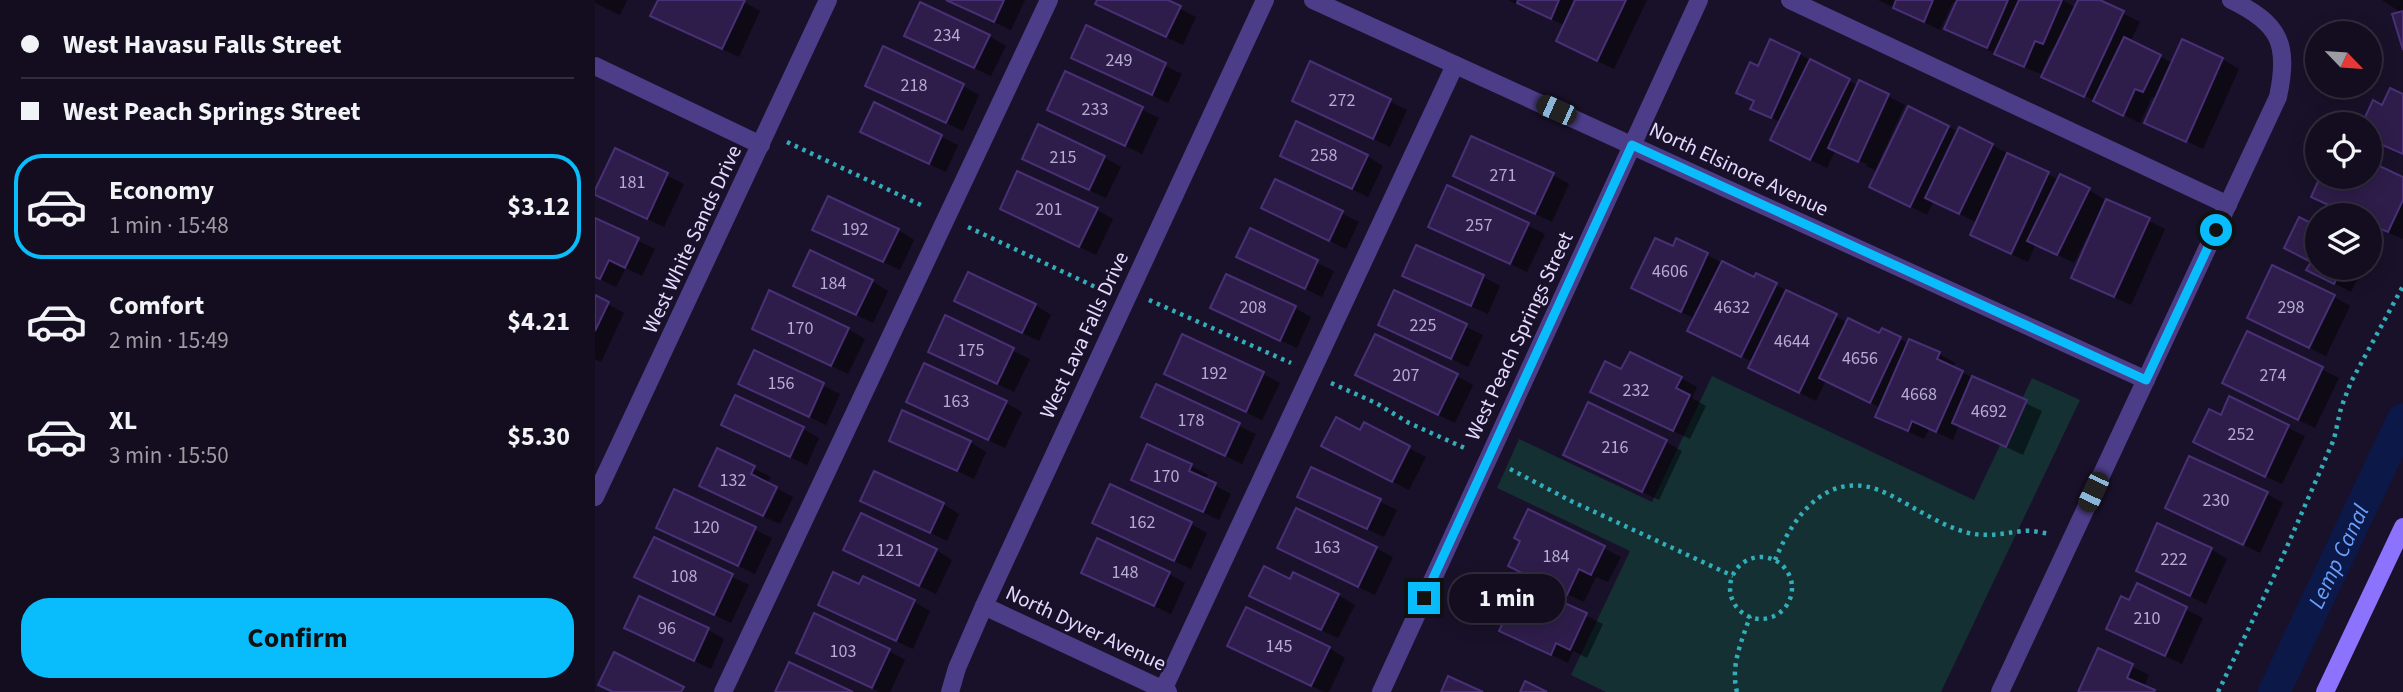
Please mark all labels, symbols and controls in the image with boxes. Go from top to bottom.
north arrow [2305,21,2382,98]
map controls [2305,21,2382,280]
house number: 234 [934,23,960,48]
text: West Havasu Falls Street [63,26,342,63]
house number: 249 [1106,48,1132,73]
house number: 218 [901,73,927,98]
house number: 272 [1329,88,1355,113]
car [1533,92,1580,128]
text: West Peach Springs Street [63,93,361,130]
house number: 233 [1082,97,1108,122]
button: locate [2305,112,2382,189]
street label: North Elsinore Avenue [1644,114,1834,224]
street label: West White Sands Drive [635,140,749,338]
house number: 258 [1311,143,1337,168]
house number: 215 [1050,145,1076,170]
house number: 271 [1490,163,1516,188]
house number: 181 [619,170,645,195]
text: Economy [109,172,214,209]
icon: car [25,175,88,238]
text: $3.12 [507,188,570,225]
house number: 201 [1036,197,1062,222]
button: layers [2305,203,2382,280]
text: 1 min · 15:48 [109,209,229,242]
house number: 257 [1466,213,1492,238]
route start [2200,214,2232,246]
house number: 192 [842,217,868,242]
street label: West Peach Springs Street [1457,227,1581,445]
street label: West Lava Falls Drive [1032,247,1136,423]
house number: 4606 [1652,259,1688,284]
house number: 184 [820,271,846,296]
text: Comfort [109,287,204,324]
icon: car [25,290,88,353]
house number: 208 [1240,295,1266,320]
house number: 4632 [1714,295,1750,320]
house number: 298 [2278,295,2304,320]
text: $4.21 [507,303,570,340]
house number: 225 [1410,313,1436,338]
house number: 170 [787,316,813,341]
text: 2 min · 15:49 [109,324,229,357]
house number: 4644 [1774,329,1810,354]
house number: 175 [958,338,984,363]
house number: 4656 [1842,346,1878,371]
house number: 192 [1201,361,1227,386]
house number: 207 [1393,363,1419,388]
house number: 274 [2260,363,2286,388]
house number: 156 [768,371,794,396]
house number: 232 [1623,378,1649,403]
house number: 4668 [1901,382,1937,407]
house number: 163 [943,389,969,414]
house number: 4692 [1971,399,2007,424]
text: XL [109,402,137,439]
icon: car [25,405,88,468]
house number: 178 [1178,408,1204,433]
text: $5.30 [507,418,570,455]
house number: 252 [2228,422,2254,447]
house number: 216 [1602,435,1628,460]
text: 3 min · 15:50 [109,439,229,472]
house number: 170 [1153,464,1179,489]
house number: 132 [720,468,746,493]
car [2075,469,2112,515]
house number: 230 [2203,488,2229,513]
water label: Lemp Canal [2300,499,2377,614]
house number: 162 [1129,510,1155,535]
house number: 120 [693,515,719,540]
house number: 163 [1314,535,1340,560]
house number: 121 [877,538,903,563]
house number: 184 [1543,544,1569,569]
house number: 222 [2161,547,2187,572]
house number: 148 [1112,560,1138,585]
house number: 108 [671,564,697,589]
callout: 1 min [1449,574,1564,622]
street label: North Dyver Avenue [1001,578,1171,678]
route end [1408,582,1440,614]
text: 1 min [1479,582,1535,615]
button: Confirm [21,598,574,678]
house number: 210 [2134,606,2160,631]
house number: 96 [658,616,676,641]
house number: 145 [1266,634,1292,659]
house number: 103 [830,639,856,664]

